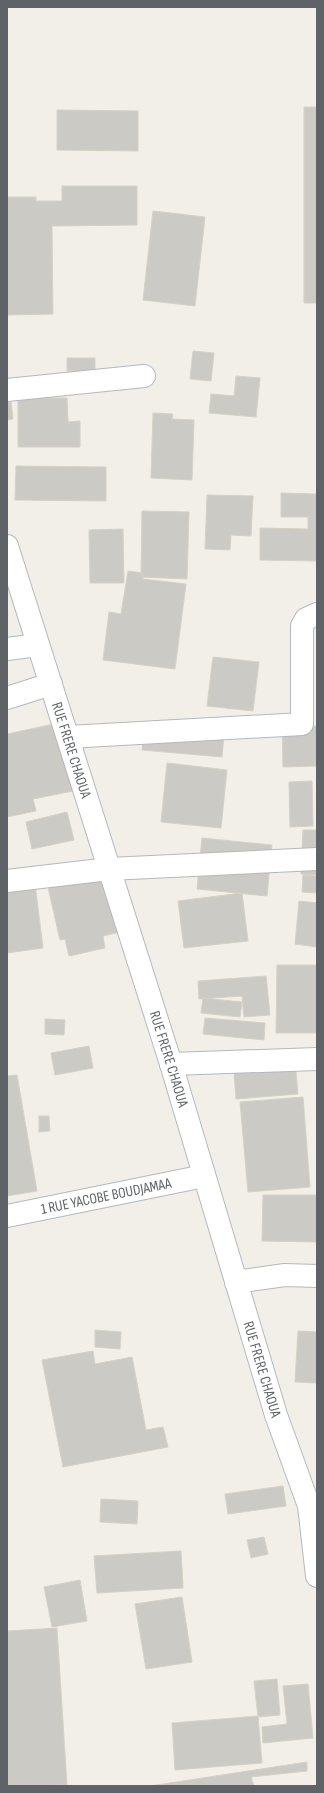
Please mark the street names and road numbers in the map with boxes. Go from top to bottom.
street label: RUE FRERE CHAOUA [47,700,95,801]
street label: RUE FRERE CHAOUA [145,1009,193,1110]
street label: 1 RUE YACOBE BOUDJAMAA [39,1174,174,1219]
street label: RUE FRERE CHAOUA [238,1319,285,1421]

